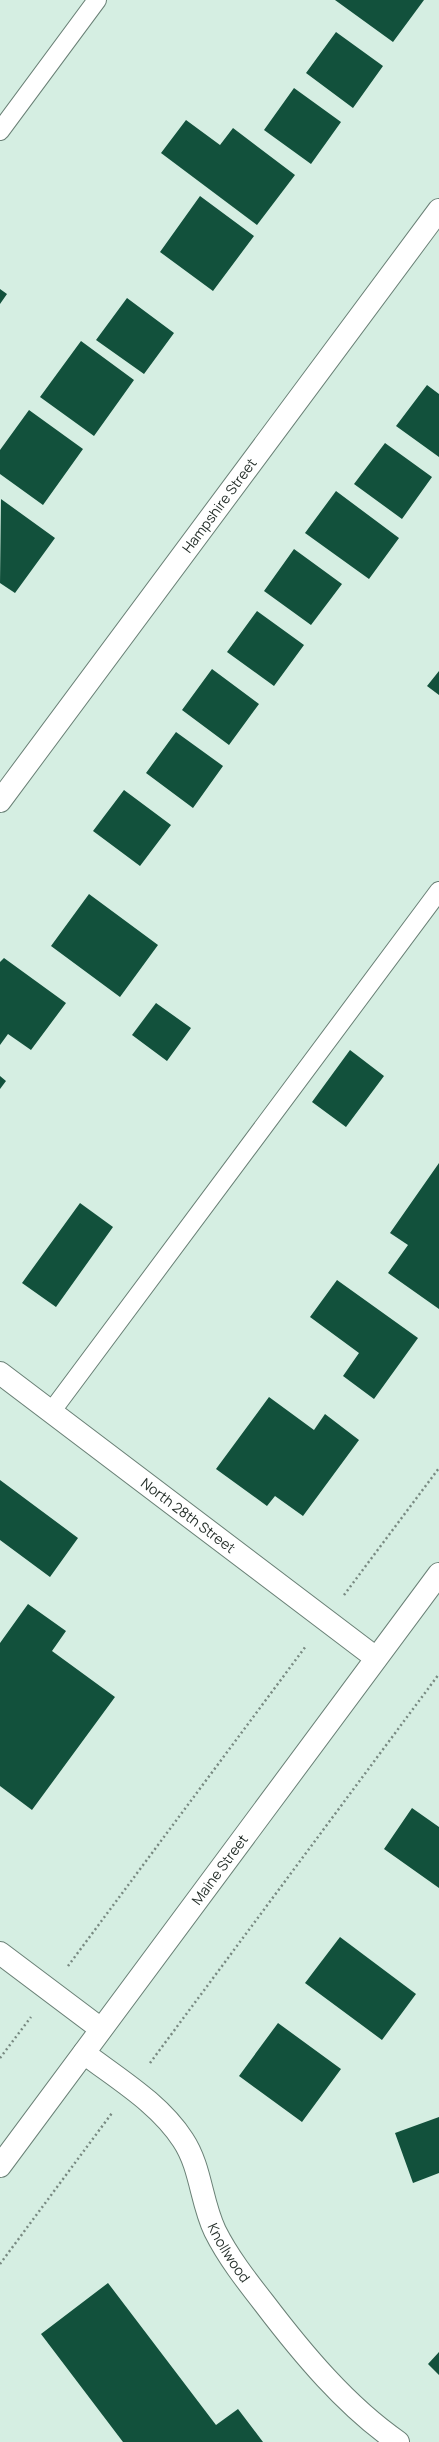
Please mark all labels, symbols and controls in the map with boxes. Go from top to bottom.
street label: Hampshire Street [178,454,261,557]
street label: North 28th Street [137,1473,240,1557]
street label: Maine Street [187,1830,252,1908]
street label: Knollwood [204,2220,255,2286]

